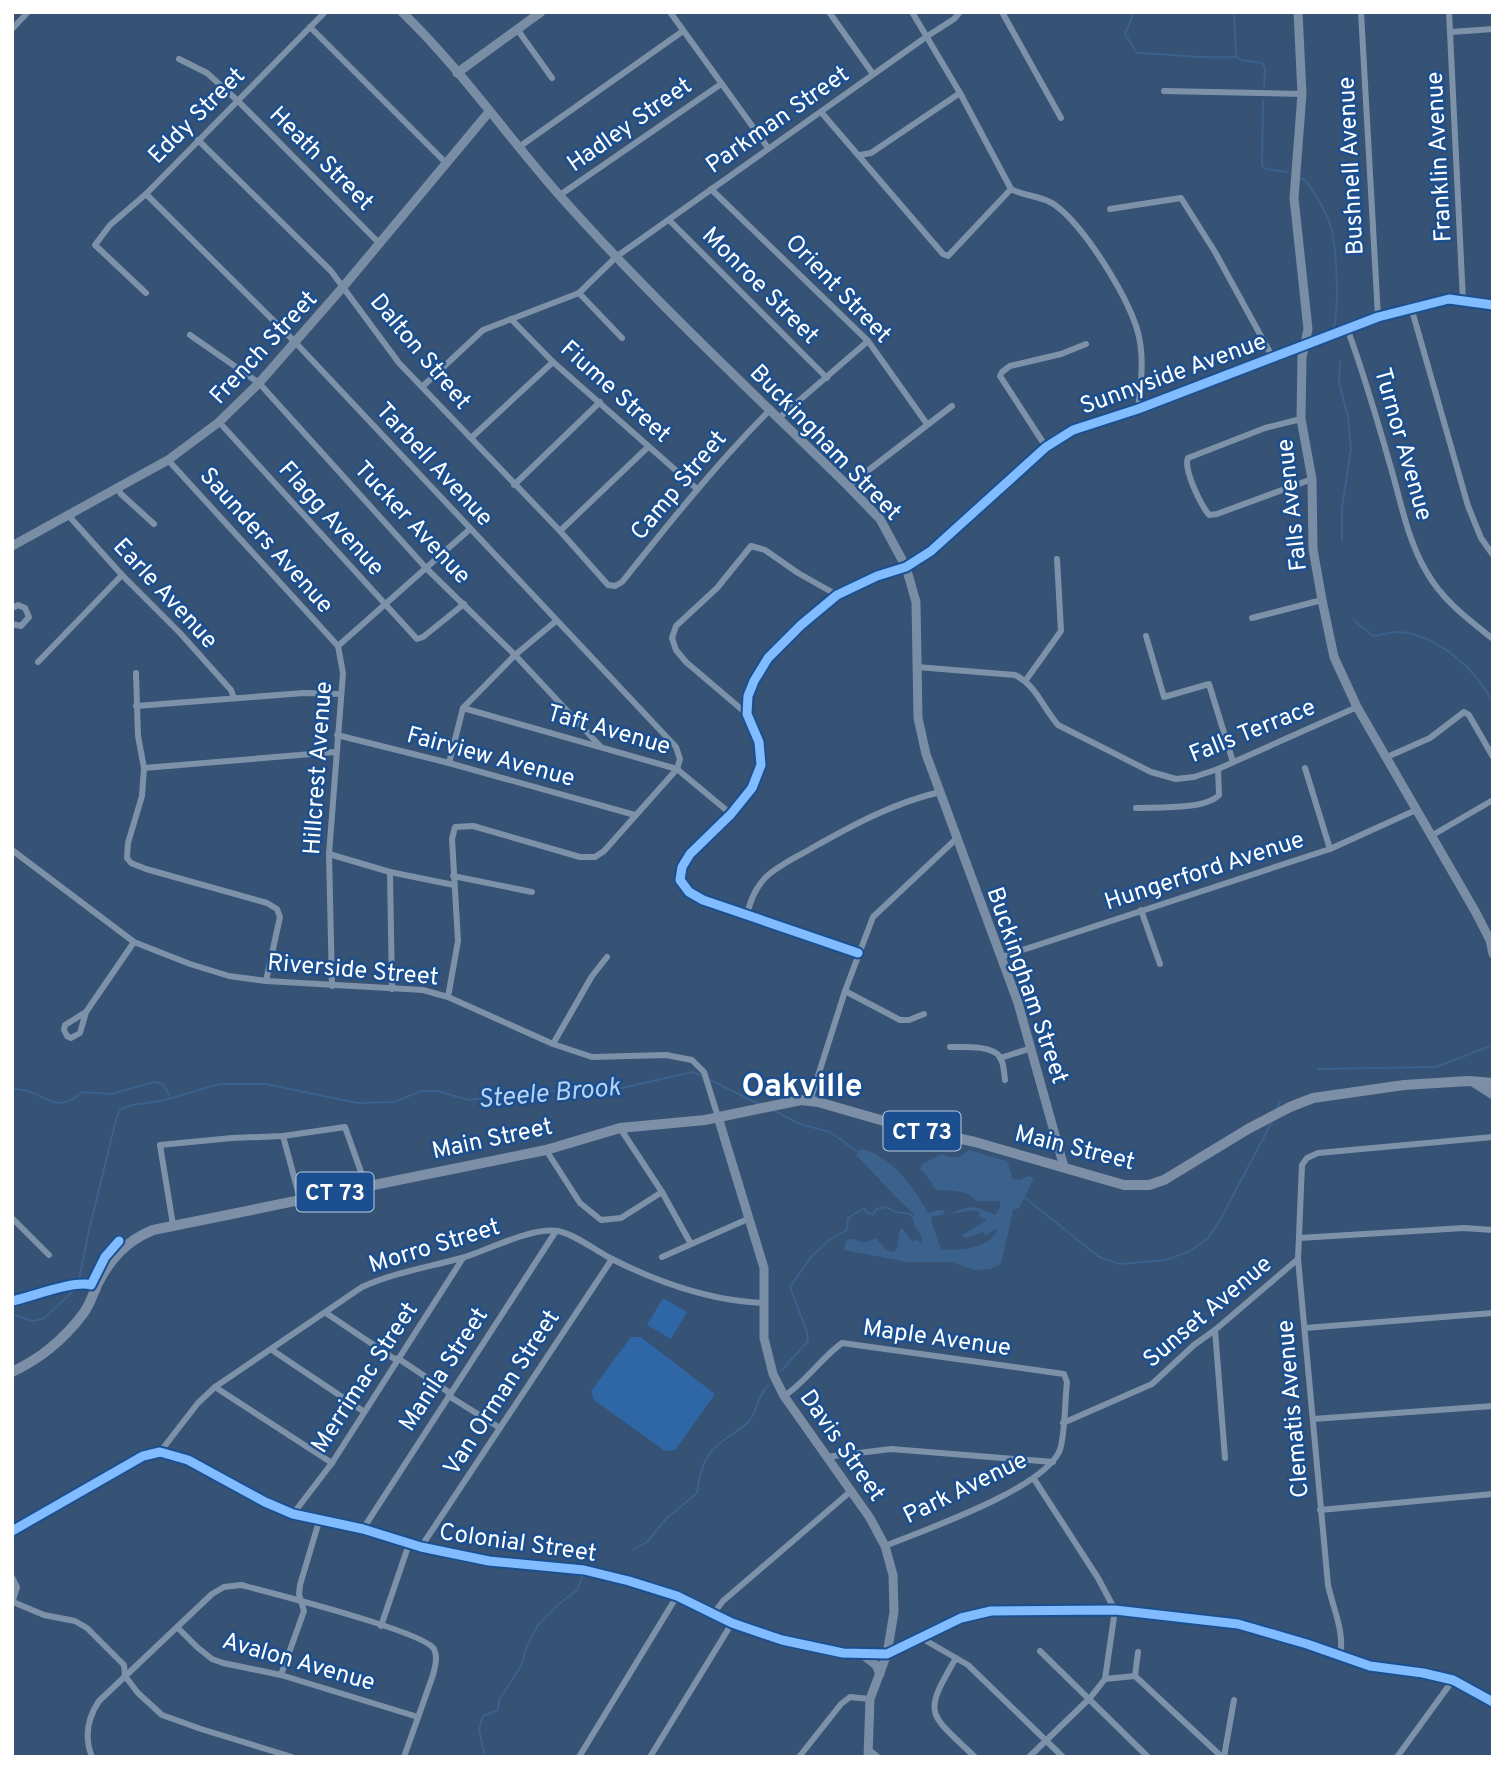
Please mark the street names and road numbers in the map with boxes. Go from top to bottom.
street label: Parkman Street [701,60,856,181]
street label: Eddy Street [143,62,252,171]
street label: Franklin Avenue [1421,71,1459,243]
street label: Hadley Street [562,72,698,180]
street label: Bushnell Avenue [1332,76,1372,256]
street label: Heath Street [262,101,379,218]
street label: Monroe Street [695,222,824,351]
street label: Orient Street [778,229,897,350]
street label: French Street [204,285,325,412]
street label: Dalton Street [362,288,477,416]
street label: Sunnyside Avenue [1076,327,1271,423]
street label: Fiume Street [553,335,676,450]
street label: Buckingham Street [742,359,907,528]
street label: Turnor Avenue [1366,365,1438,524]
street label: Tarbell Avenue [368,397,499,534]
street label: Camp Street [625,425,734,547]
street label: Falls Avenue [1271,437,1315,572]
street label: Tucker Avenue [347,455,476,591]
street label: Flagg Avenue [271,456,390,583]
street label: Saunders Avenue [192,462,339,621]
street label: Earle Avenue [106,533,223,656]
street label: Hillcrest Avenue [298,680,340,856]
street label: Falls Terrace [1185,693,1320,771]
street label: Taft Avenue [543,699,674,763]
street label: Fairview Avenue [403,721,578,795]
street label: Hungerford Avenue [1101,825,1308,918]
street label: Buckingham Street [978,883,1074,1088]
street label: Riverside Street [266,949,440,993]
road number: CT 73 [884,1112,960,1150]
street label: Main Street [429,1113,555,1167]
street label: Main Street [1011,1120,1138,1178]
road number: CT 73 [296,1172,374,1212]
street label: Morro Street [365,1213,504,1281]
street label: Sunset Avenue [1138,1250,1279,1375]
street label: Merrimac Street [306,1297,426,1459]
street label: Manila Street [393,1302,496,1438]
street label: Van Orman Street [438,1305,567,1482]
street label: Maple Avenue [861,1314,1013,1364]
street label: Clematis Avenue [1271,1319,1317,1499]
street label: Davis Street [792,1384,891,1508]
street label: Park Avenue [899,1446,1033,1532]
street label: Colonial Street [437,1518,598,1570]
street label: Avalon Avenue [219,1627,378,1699]

